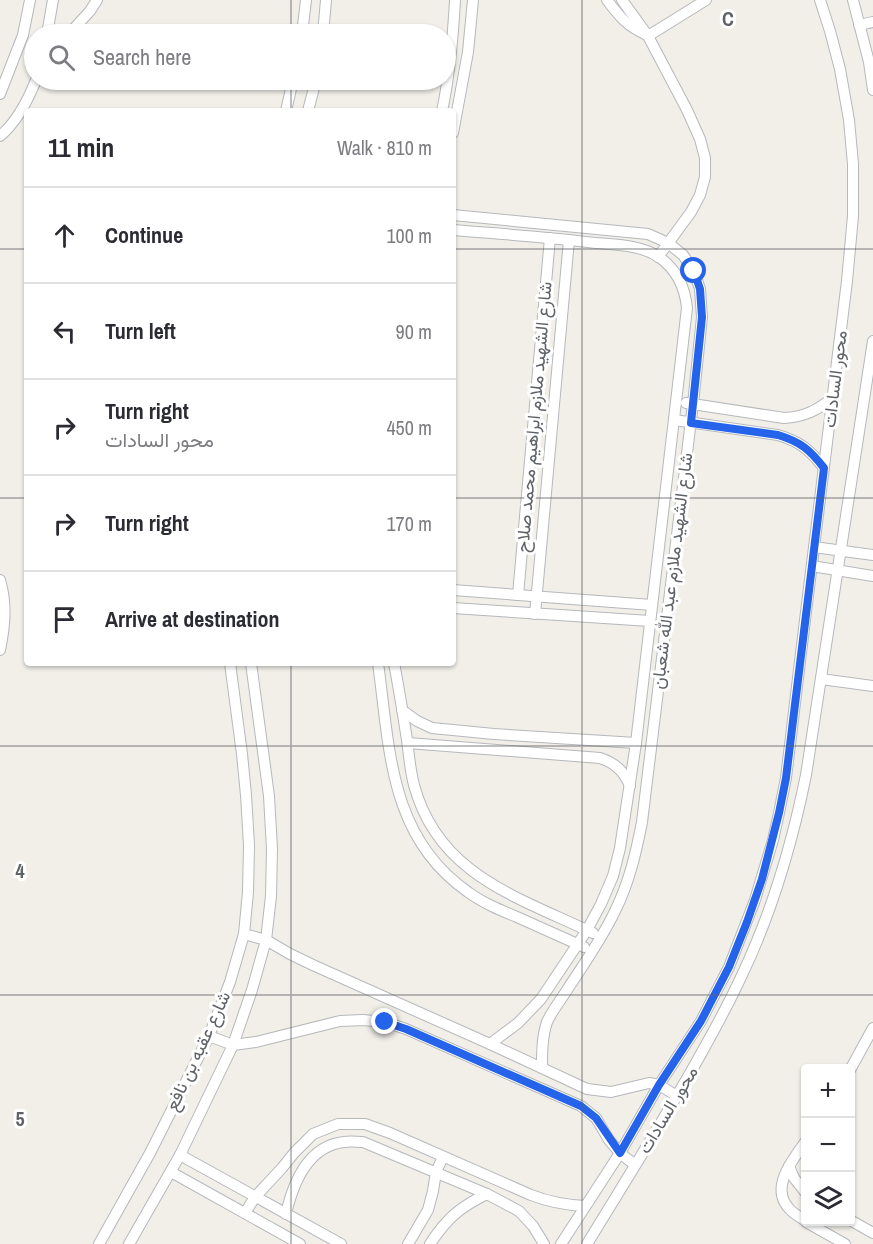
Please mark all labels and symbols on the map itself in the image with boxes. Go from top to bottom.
text: C [722,5,734,32]
route start [680,257,706,283]
street label: شارع الشهيد ملازم ابراهيم محمد صلاح [509,280,558,553]
street label: محور السادات [816,329,853,429]
street label: شارع الشهيد ملازم عبد الله شعبان [645,451,698,690]
text: 4 [15,857,25,884]
street label: شارع عقبه بن نافع [159,987,236,1115]
route end [371,1008,397,1034]
street label: محور السادات [632,1061,704,1158]
text: 5 [15,1105,25,1132]

